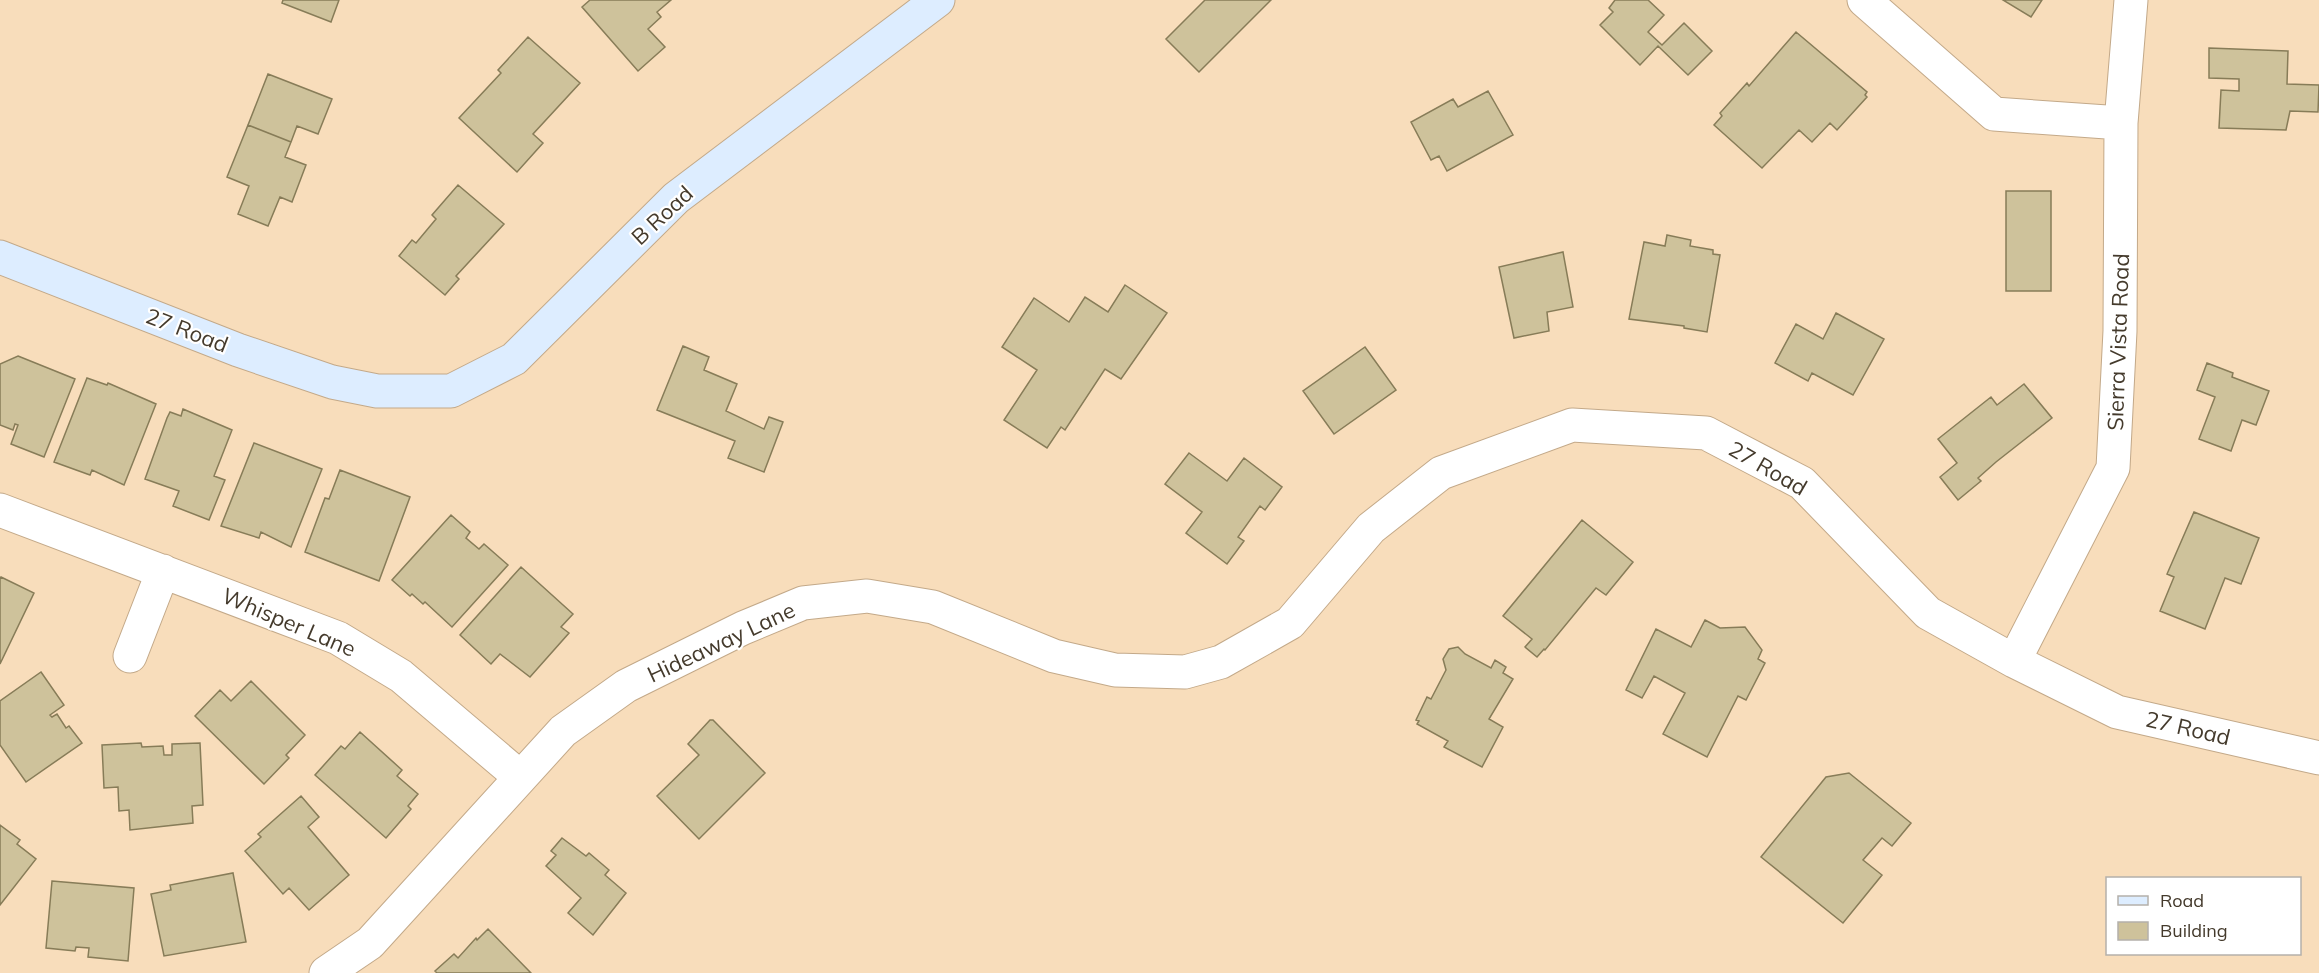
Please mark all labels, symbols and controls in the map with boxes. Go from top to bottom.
street label: B Road [625,179,699,251]
street label: Sierra Vista Road [2101,253,2135,431]
street label: 27 Road [142,302,232,358]
street label: 27 Road [1724,434,1812,502]
street label: Whisper Lane [218,581,360,663]
street label: Hideaway Lane [643,596,799,688]
street label: 27 Road [2143,705,2233,751]
legend [2106,877,2301,955]
text: Road [2160,889,2204,912]
text: Building [2160,919,2228,942]

